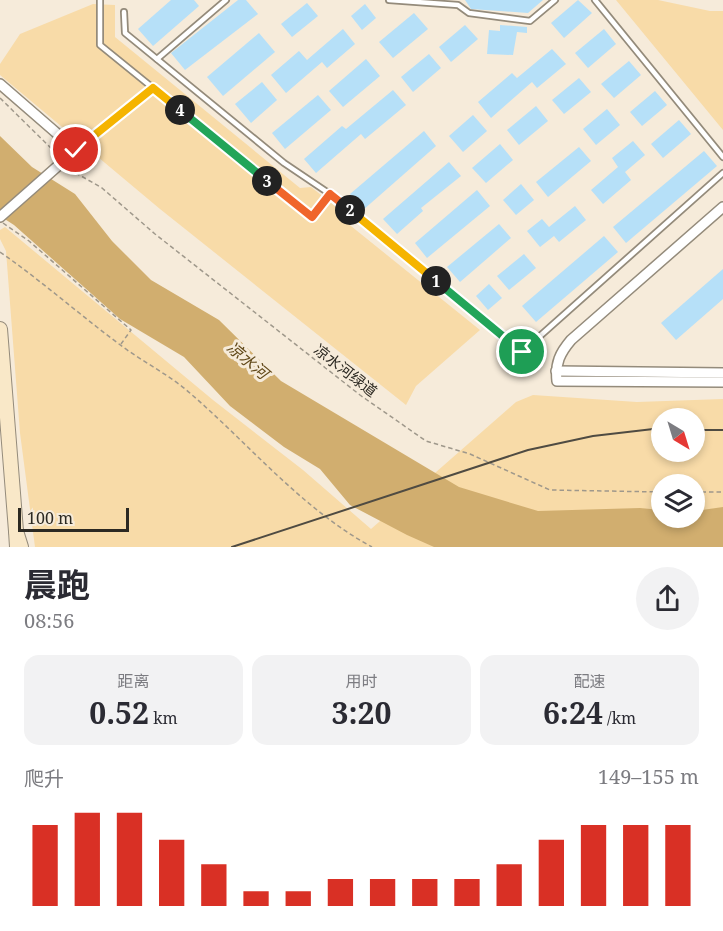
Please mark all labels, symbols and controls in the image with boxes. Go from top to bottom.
pin: 4 [165,95,195,125]
text: 4 [175,99,185,121]
pin [50,124,101,175]
icon: check [59,133,92,166]
pin: 3 [252,166,282,196]
text: 3 [262,170,272,192]
pin: 2 [335,195,365,225]
text: 2 [345,199,355,221]
pin: 1 [421,266,451,296]
text: 1 [431,270,441,292]
pin [496,326,547,377]
icon: arrive [505,335,538,368]
water label: 凉水河 [223,336,276,386]
street label: 凉水河绿道 [310,339,382,401]
north arrow [651,408,705,462]
map controls [651,408,705,528]
button: layers [651,474,705,528]
scale bar [18,505,129,532]
text: 100 m [27,507,73,529]
text: 晨跑 [24,562,90,607]
button: share [636,567,699,630]
text: 08:56 [24,607,74,634]
text: 距离 [117,670,150,692]
text: 用时 [345,670,378,692]
text: 配速 [573,670,606,692]
text: 0.52 [89,692,149,733]
text: 3:20 [332,692,391,733]
text: 6:24 [543,692,603,733]
text: km [149,707,178,729]
text: /km [603,707,636,729]
text: 149–155 m [598,763,699,790]
text: 爬升 [24,765,64,792]

